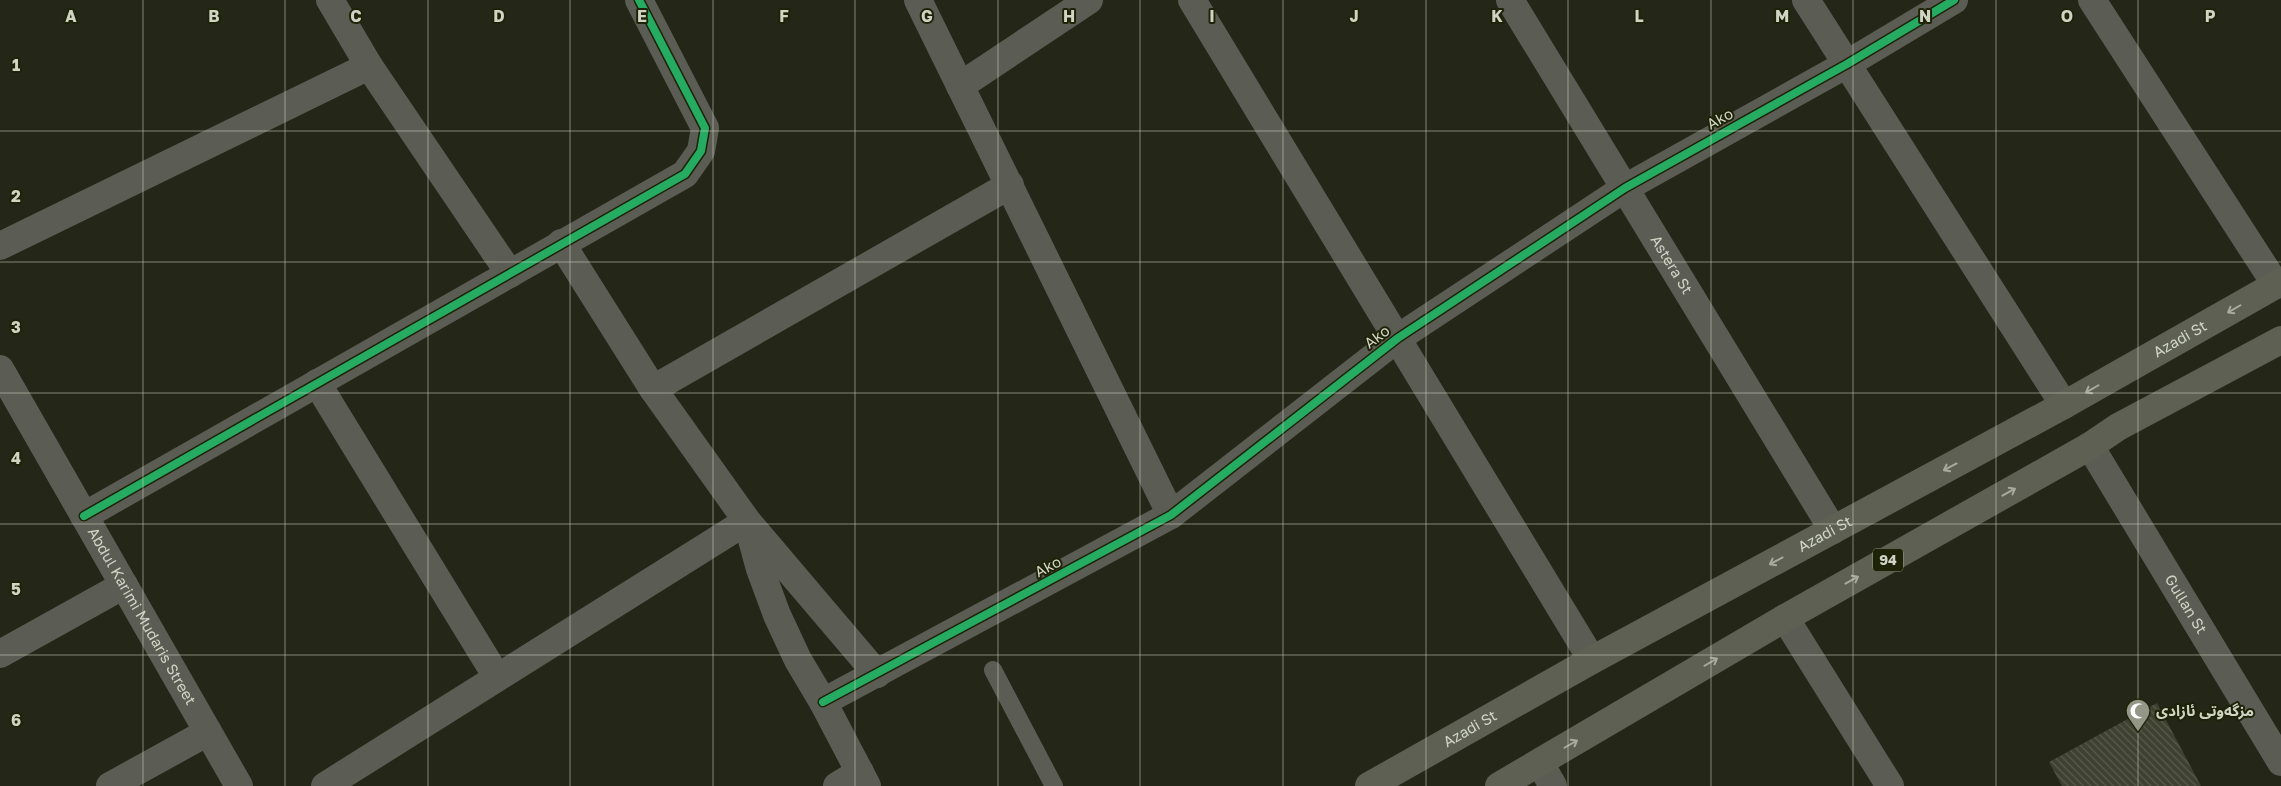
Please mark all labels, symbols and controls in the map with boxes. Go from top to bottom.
text: A [65,6,77,26]
text: B [208,6,220,26]
text: C [350,6,362,26]
text: D [493,6,505,26]
text: E [637,6,647,26]
text: F [779,6,789,26]
text: G [921,6,933,26]
text: H [1063,6,1075,26]
text: I [1209,6,1215,26]
text: J [1349,6,1359,26]
text: K [1491,6,1503,26]
text: L [1634,6,1644,26]
text: M [1775,6,1789,26]
text: N [1919,6,1931,26]
text: O [2061,6,2073,26]
text: P [2205,6,2216,26]
text: 1 [12,55,20,75]
street label: Ako [1703,104,1736,133]
text: 2 [11,186,21,206]
street label: Astera St [1647,231,1697,297]
one-way arrow [2226,304,2241,314]
street label: Azadi St [2150,316,2210,361]
text: 3 [11,317,21,337]
street label: Ako [1360,321,1393,352]
one-way arrow [2086,385,2100,395]
text: 4 [11,448,21,468]
one-way arrow [1942,462,1957,472]
one-way arrow [2001,487,2016,497]
street label: Azadi St [1794,511,1855,555]
street label: Abdul Karimi Mudaris Street [85,524,201,708]
road number: 94 [1873,548,1903,572]
street label: Ako [1031,552,1064,580]
one-way arrow [1769,557,1784,566]
street label: Gullan St [2162,571,2211,637]
one-way arrow [1844,575,1858,585]
text: 5 [11,579,21,599]
one-way arrow [1704,656,1718,666]
mosque icon: مزگەوتی ئازادی [2125,698,2151,732]
place label: مزگەوتی ئازادی [2156,701,2254,720]
street label: Azadi St [1440,706,1499,750]
text: 6 [11,710,21,730]
one-way arrow [1564,739,1578,749]

